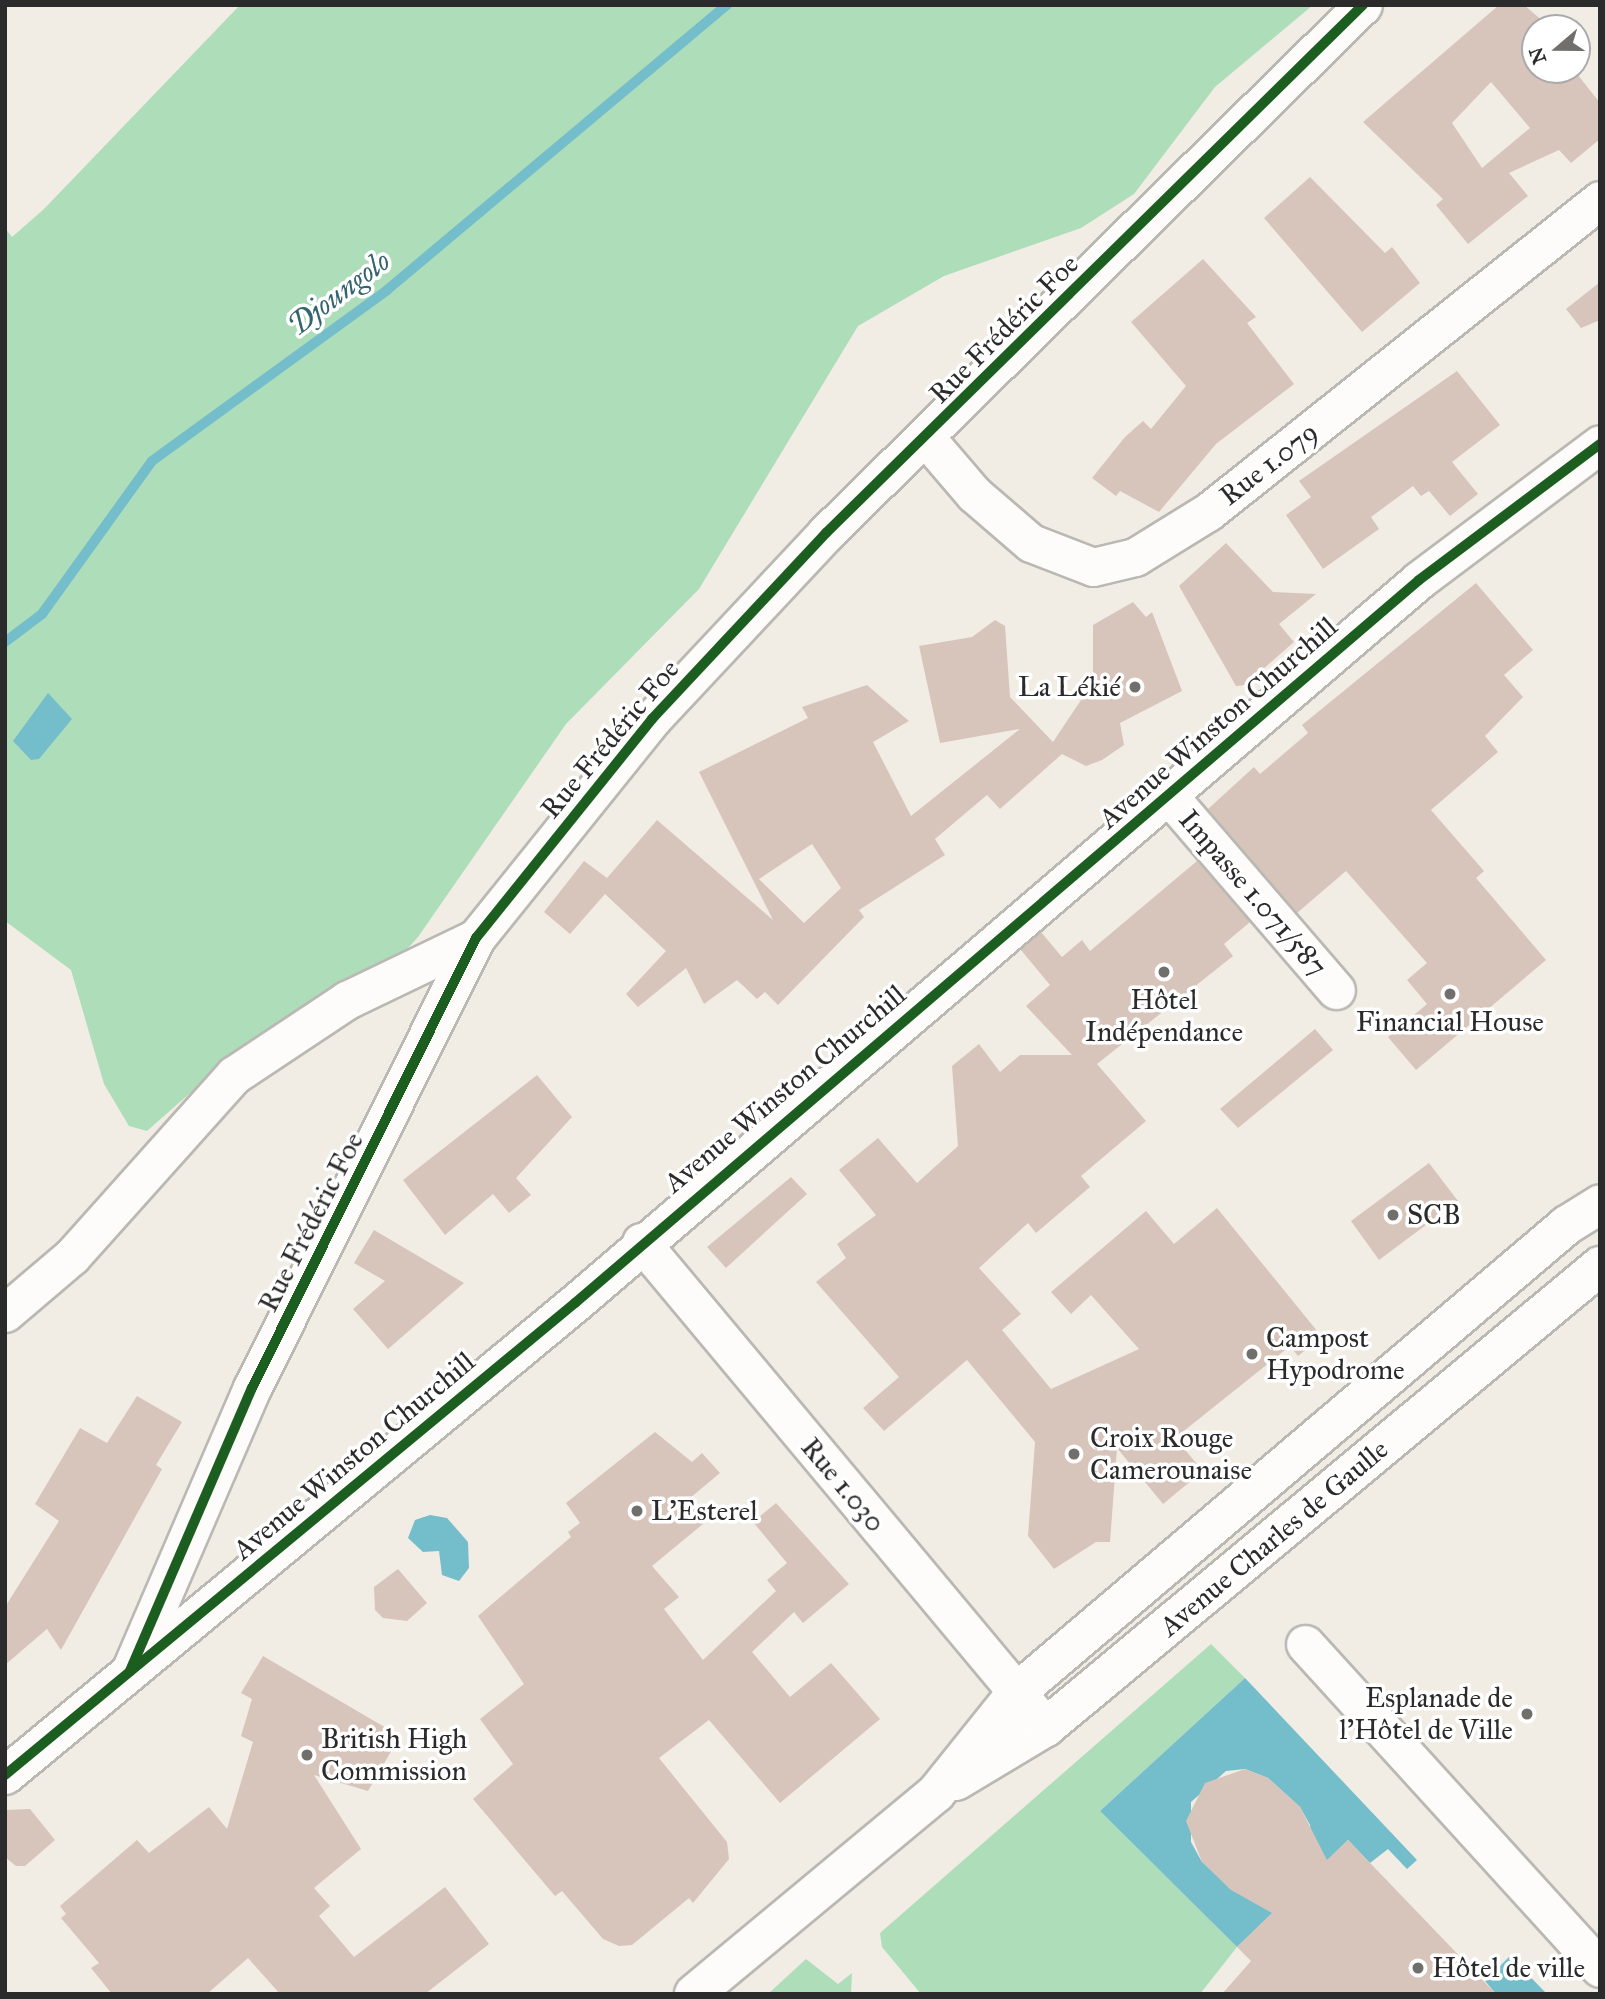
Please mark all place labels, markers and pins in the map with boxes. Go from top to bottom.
place label: La Lékié [1018,670,1121,704]
marker: La Lékié [1127,679,1143,695]
marker: Hôtel Indépendance [1156,964,1172,980]
place label: Hôtel Indépendance [1085,983,1243,1049]
marker: Financial House [1442,986,1458,1002]
place label: Financial House [1356,1005,1544,1039]
place label: SCB [1407,1198,1461,1232]
marker: SCB [1385,1207,1401,1223]
place label: Campost Hypodrome [1266,1321,1405,1387]
marker: Campost Hypodrome [1244,1346,1260,1362]
place label: Croix Rouge Camerounaise [1090,1421,1252,1487]
marker: Croix Rouge Camerounaise [1064,1444,1084,1464]
place label: L'Esterel [651,1494,758,1528]
marker: L'Esterel [629,1503,645,1519]
place label: Esplanade de l'Hôtel de Ville [1339,1681,1513,1747]
marker: Esplanade de l'Hôtel de Ville [1519,1706,1535,1722]
place label: British High Commission [321,1722,467,1788]
marker: British High Commission [299,1747,315,1763]
place label: Hôtel de ville [1432,1951,1585,1985]
marker: Hôtel de ville [1410,1960,1426,1976]

